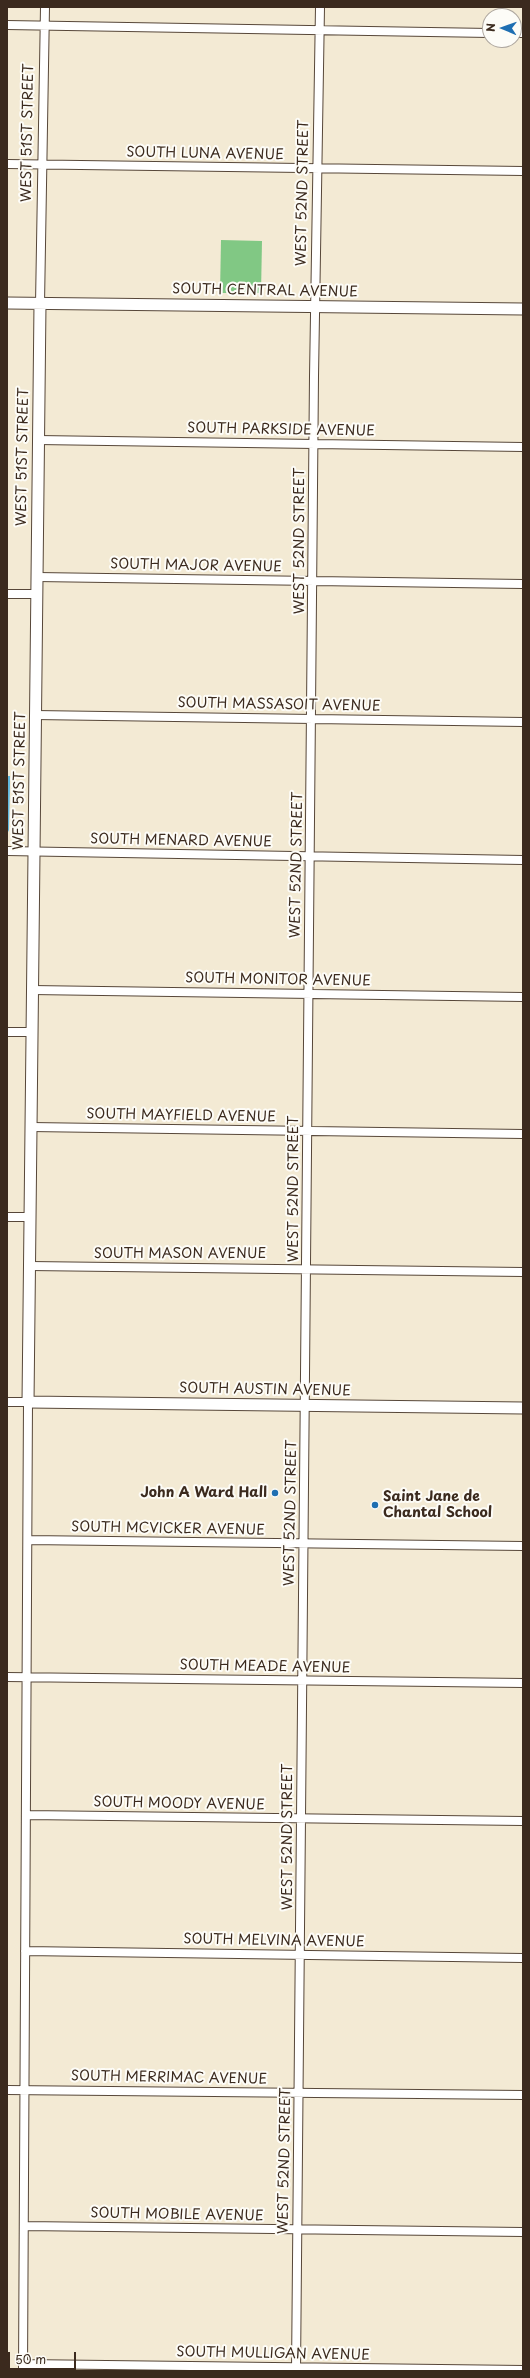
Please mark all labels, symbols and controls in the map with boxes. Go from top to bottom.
north arrow [482,8,522,48]
text: N [482,23,499,32]
street label: WEST 51ST STREET [18,64,38,202]
street label: WEST 52ND STREET [293,120,313,266]
street label: SOUTH LUNA AVENUE [126,144,284,164]
street label: SOUTH CENTRAL AVENUE [172,281,358,301]
street label: WEST 51ST STREET [13,388,33,526]
street label: SOUTH PARKSIDE AVENUE [187,420,375,440]
street label: WEST 52ND STREET [292,468,308,614]
street label: SOUTH MAJOR AVENUE [110,556,282,576]
street label: SOUTH MASSASOIT AVENUE [177,695,381,715]
street label: WEST 51ST STREET [10,712,30,850]
street label: WEST 52ND STREET [287,792,307,938]
street label: SOUTH MENARD AVENUE [90,831,272,851]
street label: SOUTH MONITOR AVENUE [185,970,371,990]
street label: SOUTH MAYFIELD AVENUE [86,1106,276,1126]
street label: WEST 52ND STREET [286,1116,302,1262]
street label: SOUTH MASON AVENUE [94,1246,266,1262]
street label: SOUTH AUSTIN AVENUE [179,1380,351,1400]
street label: WEST 52ND STREET [281,1440,301,1586]
place label: John A Ward Hall [141,1485,267,1501]
marker: John A Ward Hall [270,1488,280,1498]
place label: Saint Jane de Chantal School [383,1489,492,1522]
marker: Saint Jane de Chantal School [370,1500,380,1510]
street label: SOUTH MCVICKER AVENUE [71,1519,265,1539]
street label: SOUTH MEADE AVENUE [179,1657,351,1677]
street label: WEST 52ND STREET [280,1764,296,1910]
street label: SOUTH MOODY AVENUE [93,1794,265,1814]
street label: SOUTH MELVINA AVENUE [183,1931,365,1951]
street label: SOUTH MERRIMAC AVENUE [71,2068,267,2088]
street label: WEST 52ND STREET [275,2088,295,2234]
street label: SOUTH MOBILE AVENUE [90,2205,264,2225]
scale bar [10,2344,78,2370]
street label: SOUTH MULLIGAN AVENUE [176,2344,370,2364]
text: 50 m [15,2350,46,2368]

